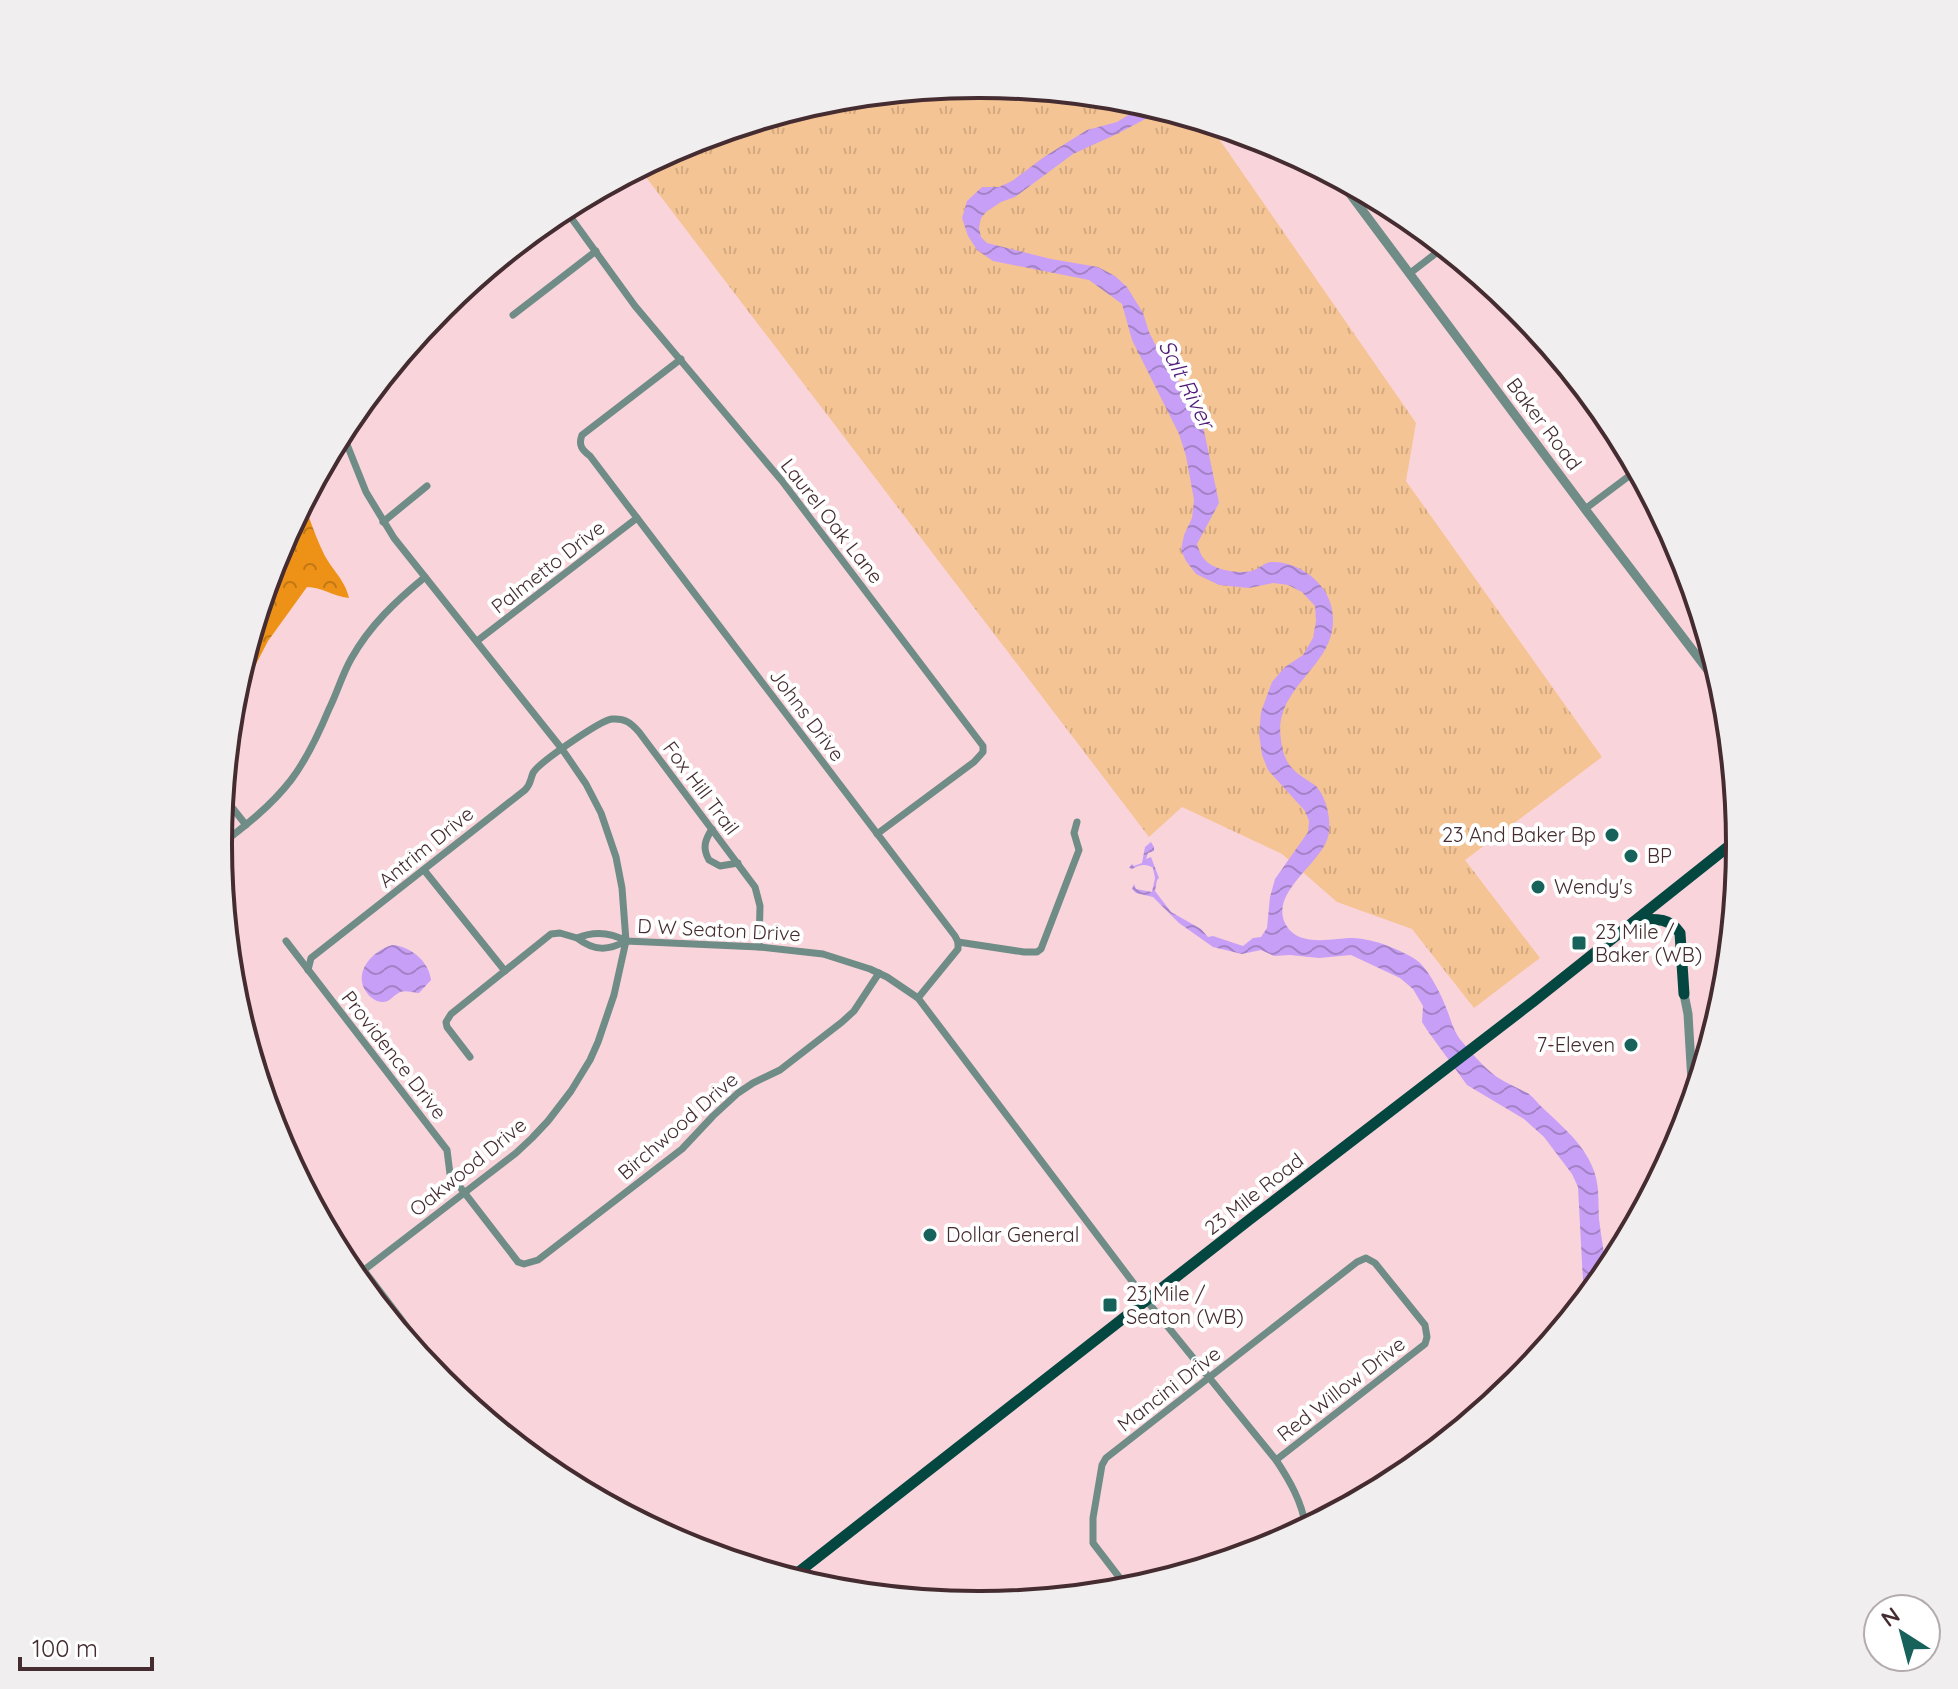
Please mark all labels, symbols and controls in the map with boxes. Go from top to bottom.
water label: Salt River [1153,335,1222,435]
street label: Baker Road [1501,372,1587,475]
street label: Laurel Oak Lane [776,453,889,588]
street label: Palmetto Drive [486,515,609,619]
street label: Johns Drive [764,663,850,766]
street label: Fox Hill Trail [658,736,745,839]
street label: Antrim Drive [373,801,478,893]
place label: 23 And Baker Bp [1442,822,1596,847]
marker: 23 And Baker Bp [1603,826,1621,844]
place label: BP [1647,843,1672,868]
marker: BP [1622,847,1640,865]
place label: Wendy's [1554,874,1633,899]
marker: Wendy's [1529,878,1547,896]
street label: D W Seaton Drive [637,913,801,946]
place label: 23 Mile / Baker (WB) [1595,919,1702,967]
marker: 23 Mile / Baker (WB) [1570,934,1588,952]
street label: Providence Drive [336,985,452,1124]
place label: 7-Eleven [1537,1032,1615,1057]
marker: 7-Eleven [1622,1036,1640,1054]
street label: Birchwood Drive [612,1067,743,1185]
street label: Oakwood Drive [404,1112,531,1221]
street label: 23 Mile Road [1199,1147,1308,1240]
place label: Dollar General [946,1222,1079,1247]
marker: Dollar General [921,1226,939,1244]
place label: 23 Mile / Seaton (WB) [1126,1281,1244,1329]
marker: 23 Mile / Seaton (WB) [1101,1296,1119,1314]
street label: Red Willow Drive [1272,1331,1410,1446]
street label: Mancini Drive [1112,1340,1225,1437]
north arrow [1862,1593,1942,1673]
text: N [1875,1601,1905,1633]
scale bar [20,1621,152,1671]
text: 100 m [32,1633,98,1663]

